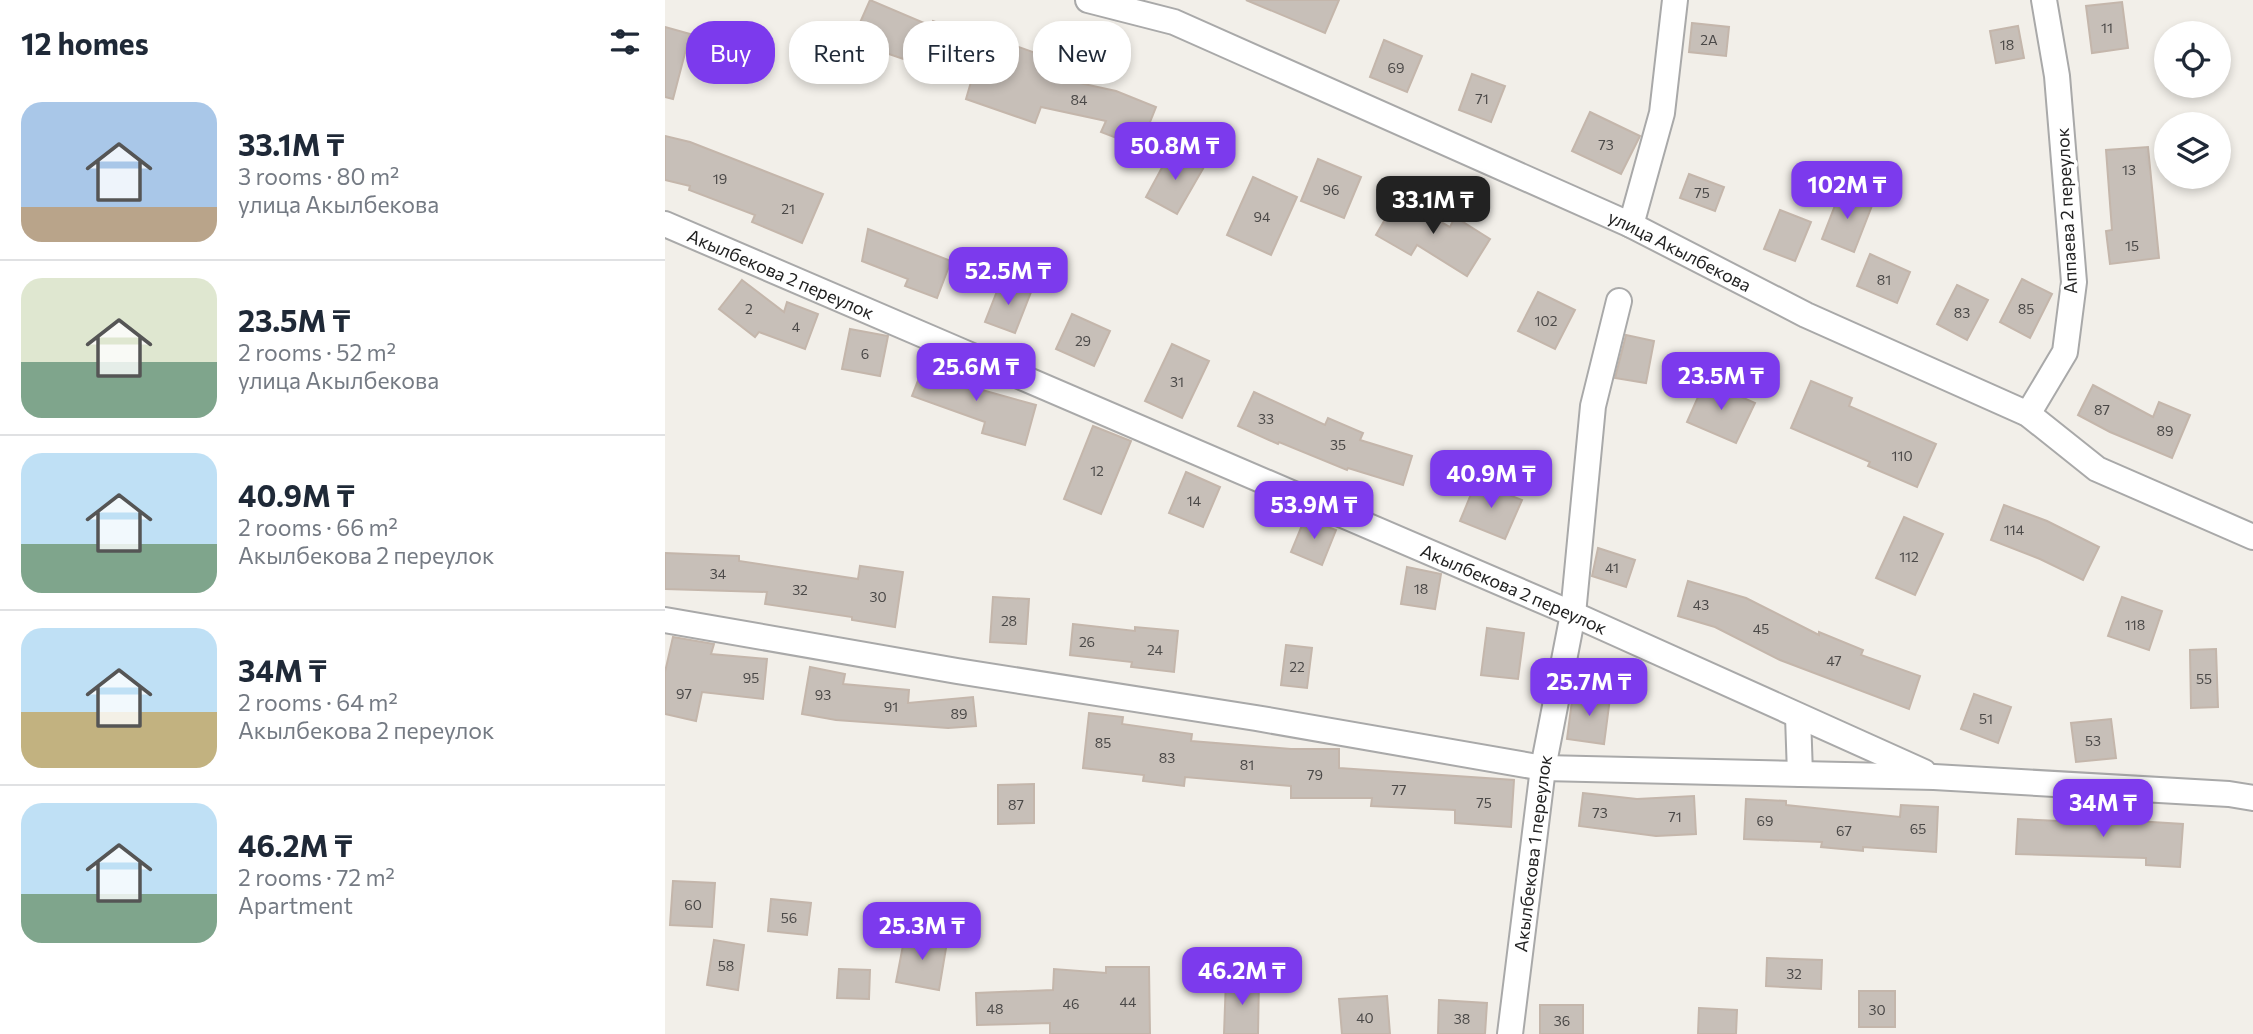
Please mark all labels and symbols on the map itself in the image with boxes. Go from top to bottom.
house number: 11 [2101,19,2113,36]
house number: 2А [1700,31,1718,48]
house number: 18 [2000,36,2014,53]
house number: 69 [1388,59,1404,76]
house number: 71 [1475,90,1489,107]
house number: 84 [1071,91,1088,108]
pin: 50.8M ₸ [1110,122,1240,182]
street label: Аппаева 2 переулок [2051,127,2081,295]
house number: 73 [1598,136,1614,153]
house number: 13 [2122,161,2136,178]
pin: 102M ₸ [1790,162,1904,221]
house number: 19 [713,170,727,187]
pin: 33.1M ₸ [1368,176,1498,236]
house number: 96 [1323,181,1340,198]
house number: 75 [1694,184,1710,201]
house number: 21 [781,200,795,217]
street label: улица Акылбекова [1605,205,1755,296]
house number: 94 [1254,208,1271,225]
street label: Акылбекова 2 переулок [683,224,877,322]
house number: 15 [2125,237,2139,254]
pin: 52.5M ₸ [943,247,1073,307]
house number: 81 [1877,271,1891,288]
house number: 2 [745,300,753,316]
house number: 85 [2018,300,2034,317]
house number: 83 [1954,304,1970,321]
house number: 102 [1535,312,1558,329]
house number: 4 [792,318,801,335]
house number: 29 [1075,332,1091,349]
pin: 25.6M ₸ [911,344,1041,403]
house number: 6 [861,345,869,362]
pin: 23.5M ₸ [1656,352,1786,412]
house number: 31 [1170,373,1184,390]
house number: 87 [2094,401,2110,418]
house number: 33 [1258,410,1274,427]
house number: 89 [2157,422,2174,439]
house number: 35 [1330,436,1346,453]
house number: 110 [1891,447,1913,464]
pin: 40.9M ₸ [1426,450,1556,510]
house number: 12 [1090,462,1104,479]
pin: 53.9M ₸ [1249,482,1379,541]
house number: 14 [1187,492,1202,509]
house number: 114 [2004,521,2025,538]
street label: Акылбекова 2 переулок [1417,539,1611,639]
house number: 112 [1899,548,1919,565]
house number: 41 [1605,559,1619,576]
house number: 34 [710,565,727,582]
house number: 18 [1414,580,1428,597]
house number: 32 [792,581,808,598]
house number: 30 [869,588,887,605]
house number: 43 [1693,596,1709,613]
house number: 28 [1001,612,1017,629]
house number: 118 [2125,616,2145,633]
house number: 45 [1753,620,1769,637]
house number: 26 [1079,633,1095,650]
house number: 24 [1147,641,1164,658]
house number: 47 [1826,652,1842,669]
house number: 22 [1289,658,1305,675]
pin: 25.7M ₸ [1524,658,1654,718]
house number: 95 [743,669,759,686]
house number: 55 [2196,670,2212,687]
house number: 97 [676,685,692,702]
house number: 93 [815,686,831,703]
house number: 91 [884,698,898,715]
house number: 89 [951,705,968,722]
house number: 51 [1979,710,1993,727]
house number: 53 [2085,732,2101,749]
house number: 85 [1095,734,1111,751]
house number: 83 [1159,749,1175,766]
street label: Акылбекова 1 переулок [1509,753,1556,953]
house number: 81 [1240,756,1254,773]
house number: 79 [1307,766,1323,783]
pin: 34M ₸ [2054,780,2152,839]
house number: 77 [1392,781,1406,798]
house number: 75 [1476,794,1492,811]
house number: 87 [1008,796,1024,813]
house number: 73 [1592,804,1608,821]
house number: 71 [1668,808,1682,825]
house number: 69 [1757,812,1773,829]
house number: 65 [1910,820,1926,837]
house number: 67 [1836,822,1852,839]
house number: 60 [684,896,702,913]
pin: 25.3M ₸ [857,902,987,962]
house number: 56 [781,909,797,926]
pin: 46.2M ₸ [1177,948,1307,1007]
house number: 58 [718,957,734,974]
house number: 32 [1786,965,1802,982]
house number: 44 [1120,993,1137,1010]
house number: 46 [1063,995,1079,1012]
house number: 48 [987,1000,1003,1017]
house number: 30 [1868,1001,1886,1018]
house number: 40 [1356,1009,1374,1026]
house number: 38 [1454,1010,1470,1027]
house number: 36 [1554,1012,1570,1029]

